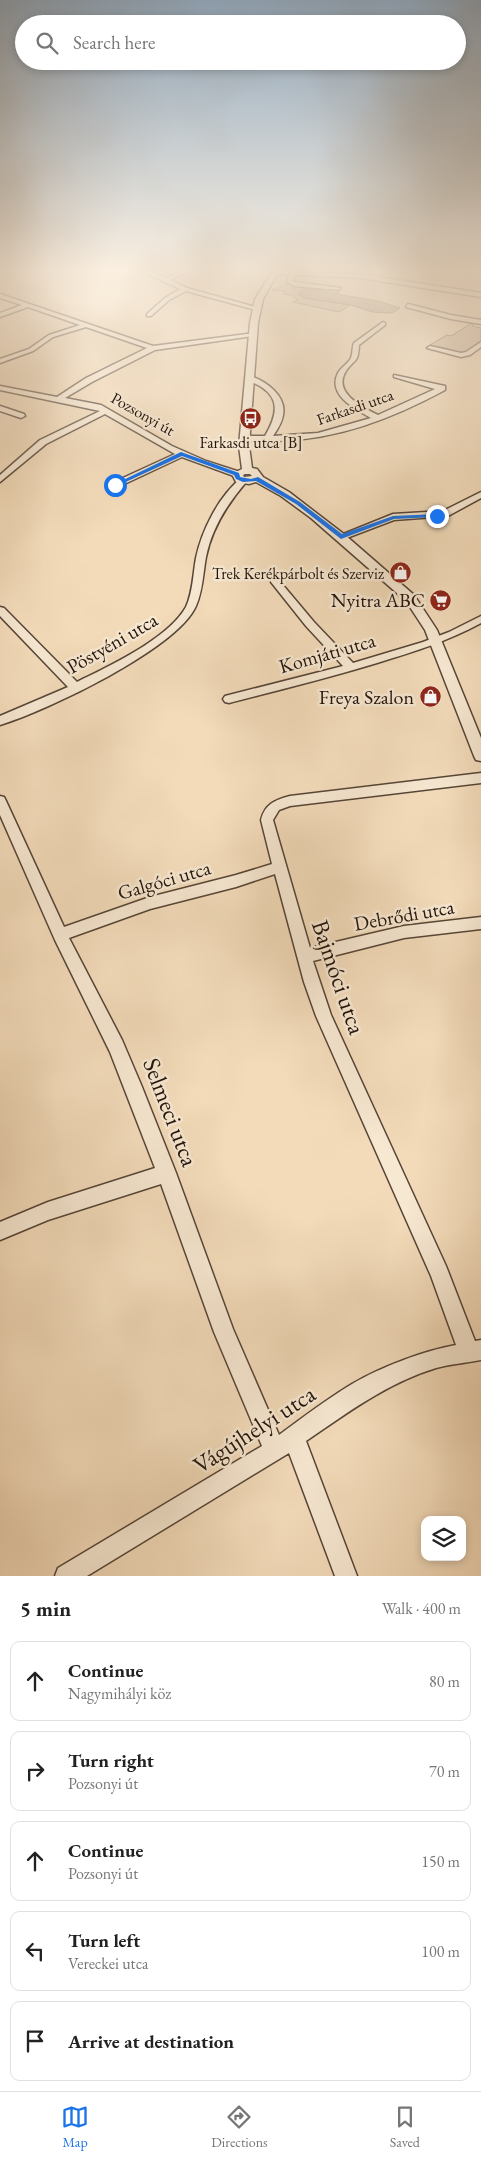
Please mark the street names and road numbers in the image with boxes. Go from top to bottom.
street label: Farkasdi utca [314,384,397,430]
street label: Pozsonyi út [107,387,179,441]
street label: Pöstyéni utca [62,607,162,679]
street label: Komjáti utca [276,627,378,679]
street label: Galgóci utca [114,854,214,906]
street label: Debrődi utca [352,893,456,937]
street label: Bajmóci utca [305,916,373,1039]
street label: Selmeci utca [136,1053,206,1171]
street label: Vágújhelyi utca [187,1378,321,1480]

